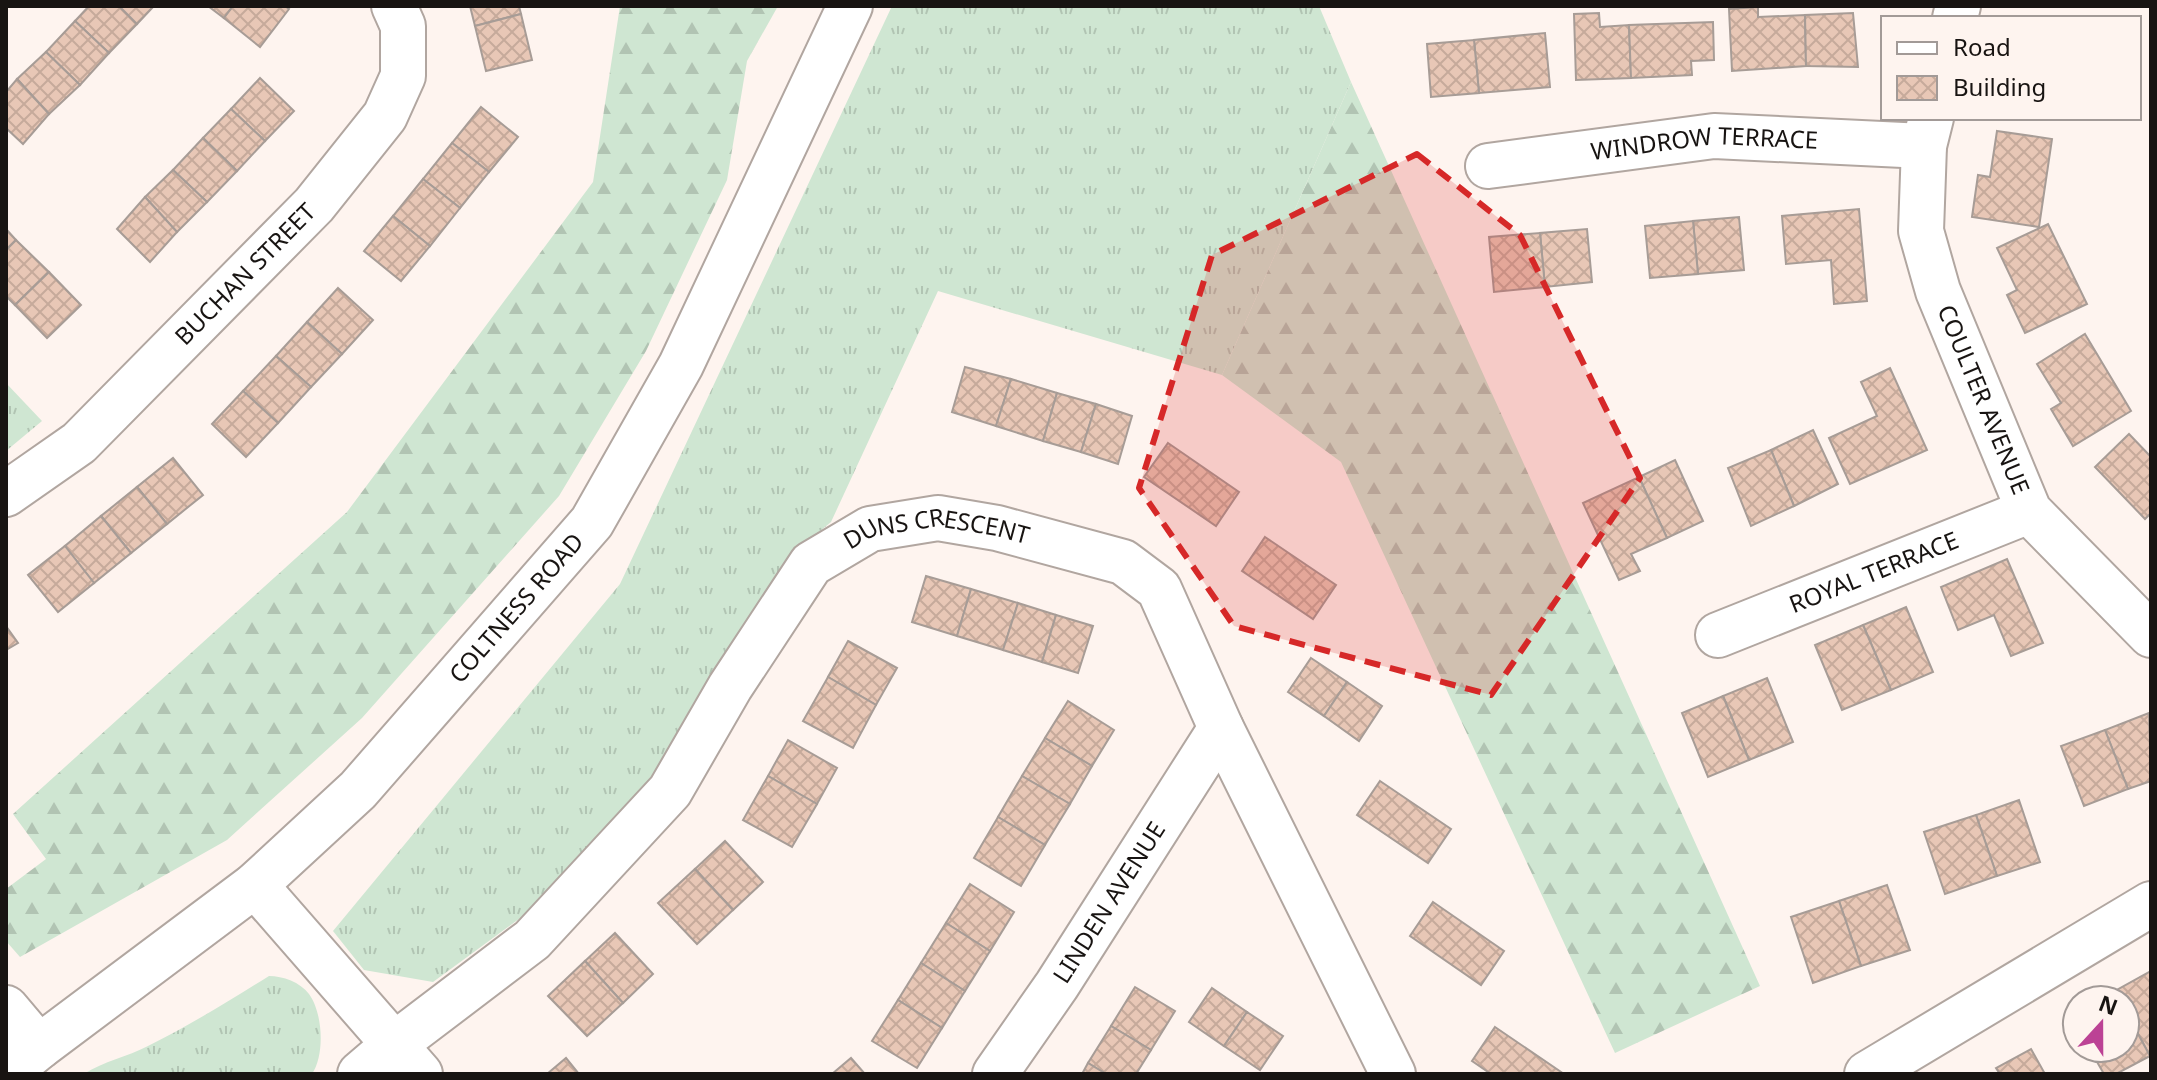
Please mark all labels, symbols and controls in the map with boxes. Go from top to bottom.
legend [1881,16,2141,120]
text: Road [1953,30,2011,63]
text: Building [1953,70,2046,103]
street label: WINDROW TERRACE [1589,118,1819,167]
street label: BUCHAN STREET [167,195,322,352]
street label: COULTER AVENUE [1930,299,2038,499]
street label: DUNS CRESCENT [837,499,1034,556]
street label: ROYAL TERRACE [1784,523,1963,620]
street label: COLTNESS ROAD [441,525,590,689]
street label: LINDEN AVENUE [1044,815,1172,989]
north arrow [2061,984,2141,1064]
text: N [2095,987,2122,1022]

